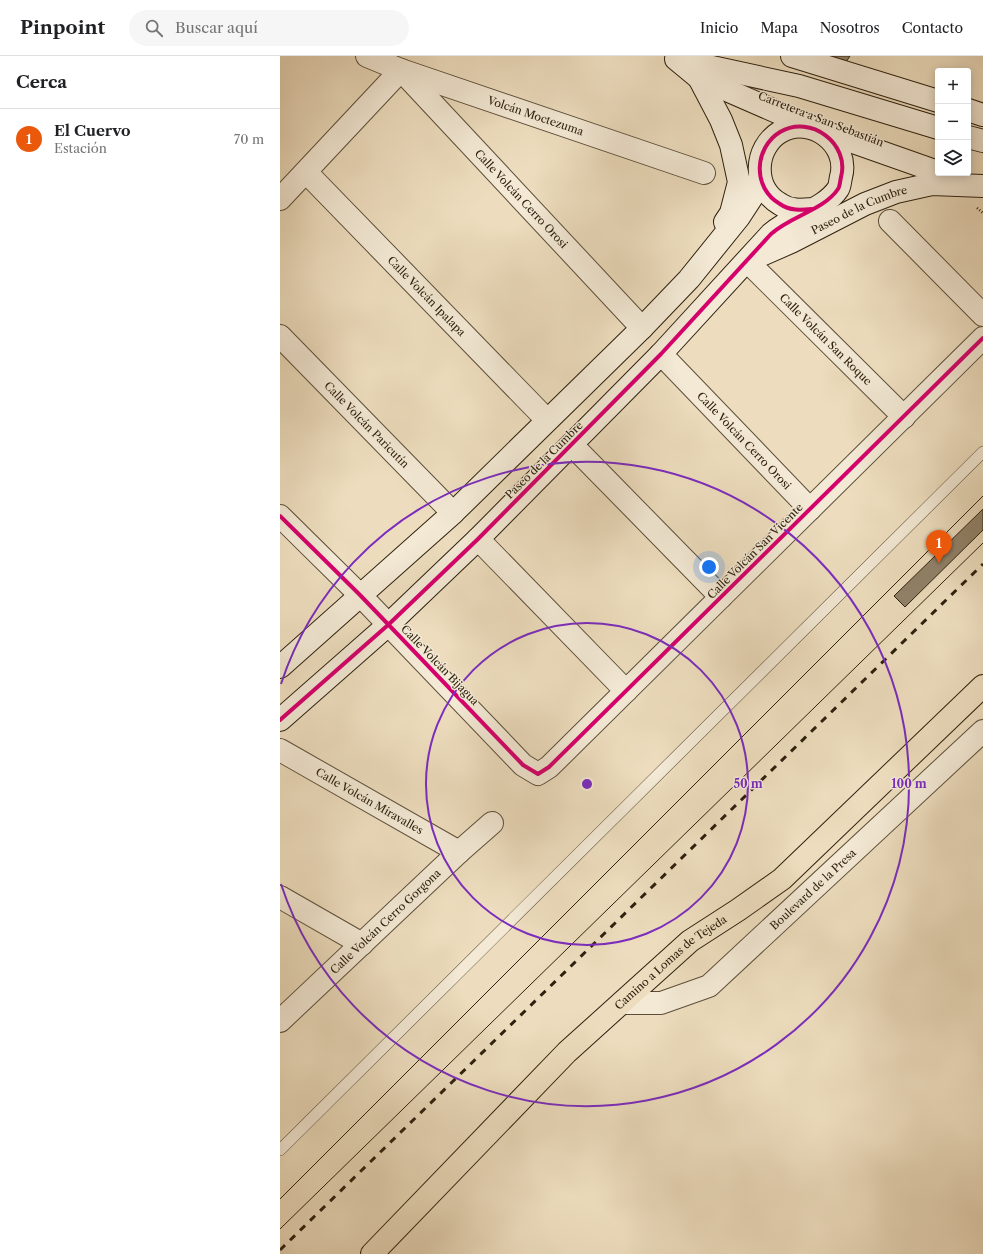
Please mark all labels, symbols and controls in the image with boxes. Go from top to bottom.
search box [129,10,409,46]
text: Pinpoint [20,16,105,39]
icon: search [143,17,165,39]
text: Buscar aquí [175,18,258,37]
text: Inicio [700,19,738,37]
text: Mapa [760,19,798,37]
text: Nosotros [820,19,880,37]
text: Contacto [902,19,963,37]
map controls [935,68,971,176]
button: + [935,68,971,104]
text: Cerca [16,72,67,92]
street label: Carretera a San Sebastián [756,89,886,149]
street label: Volcán Moctezuma [485,93,586,139]
button: − [935,104,971,140]
text: El Cuervo [54,121,131,140]
text: 1 [26,131,32,147]
text: 70 m [234,131,264,147]
text: Estación [54,140,107,156]
button: layers [935,140,971,176]
street label: Calle Volcán Cerro Orosi [472,146,571,251]
street label: Paseo de la Cumbre [809,183,908,238]
street label: Calle Volcán Ipalapa [385,253,469,339]
street label: Calle Volcán San Roque [777,290,875,388]
street label: Calle Volcán Paricutín [321,378,412,471]
street label: Calle Volcán Cerro Orosi [694,389,795,493]
street label: Paseo de la Cumbre [502,418,586,502]
street label: Calle Volcán San Vicente [704,500,806,602]
pin: 1 [926,530,952,563]
your location [699,557,719,577]
street label: Calle Volcán Bijagua [398,622,482,708]
street label: Calle Volcán Miravalles [313,765,426,837]
text: 50 m [733,776,763,791]
text: 100 m [891,776,927,791]
centre of rings [580,777,594,791]
street label: Boulevard de la Presa [767,846,859,933]
street label: Calle Volcán Cerro Gorgona [327,866,444,977]
street label: Camino a Lomas de Tejeda [612,912,730,1013]

